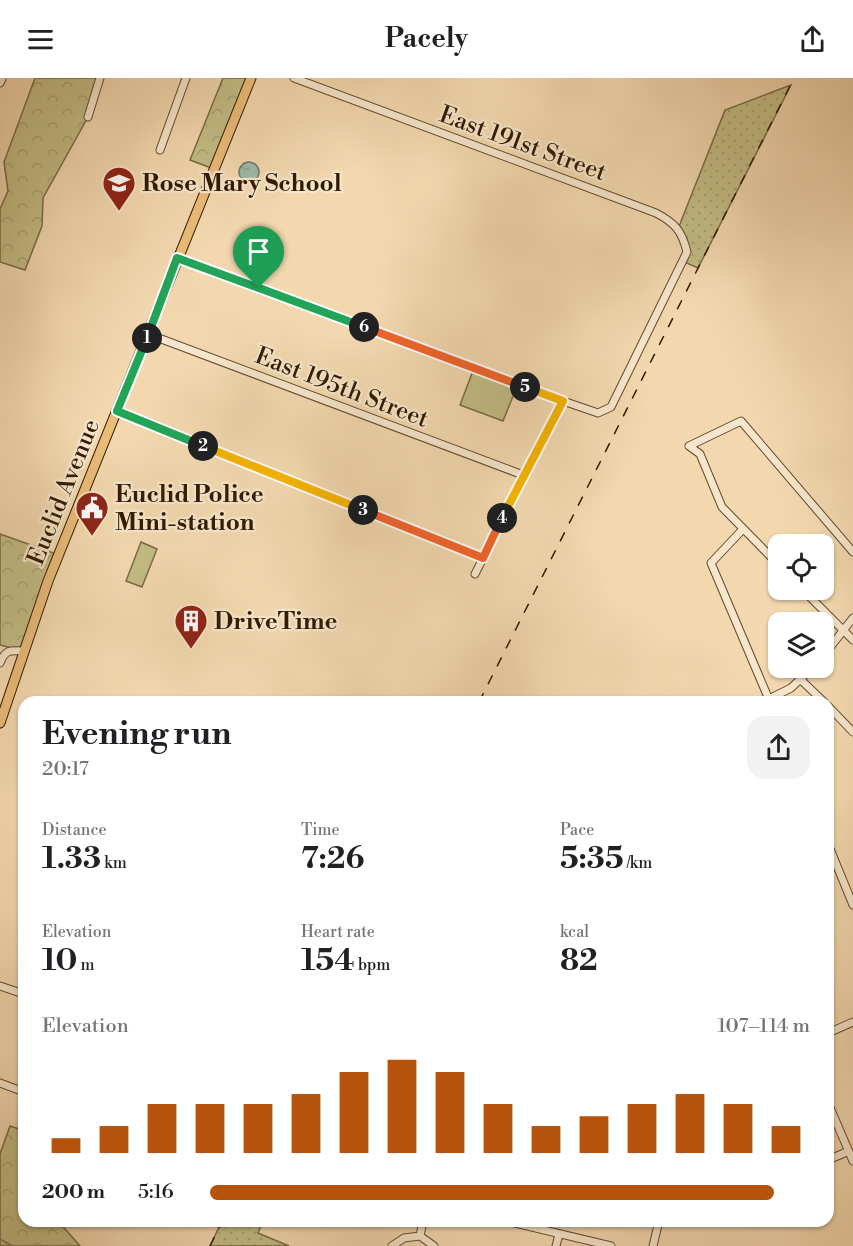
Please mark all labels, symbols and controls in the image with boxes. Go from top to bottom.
text: Pacely [385,22,468,56]
icon: menu [24,23,57,56]
icon: share [796,23,829,56]
street label: East 191st Street [435,100,611,188]
school or university icon: Rose Mary School [101,165,137,212]
place label: Rose Mary School [142,169,342,199]
pin [233,226,284,288]
icon: arrive [242,235,275,268]
pin: 6 [349,312,379,342]
text: 6 [359,317,369,337]
pin: 1 [132,323,162,353]
text: 1 [143,328,151,348]
street label: East 195th Street [251,341,433,435]
pin: 5 [510,372,540,402]
text: 5 [520,377,530,397]
street label: Euclid Avenue [21,415,107,570]
pin: 2 [188,431,218,461]
text: 2 [198,436,208,456]
place label: Euclid Police Mini-station [115,480,264,538]
public building icon: Euclid Police Mini-station [74,490,110,537]
pin: 3 [348,495,378,525]
text: 3 [358,500,368,520]
pin: 4 [487,503,517,533]
text: 4 [497,508,507,528]
map controls [768,534,834,678]
button: locate [768,534,834,600]
building icon: DriveTime [173,603,209,650]
place label: DriveTime [214,607,338,637]
button: layers [768,612,834,678]
text: Evening run [42,714,231,755]
button: share [747,716,810,779]
text: 20:17 [42,757,89,782]
text: Distance [42,820,107,840]
text: Time [301,820,340,840]
text: Pace [560,820,594,840]
text: 1.33 [42,840,101,878]
text: 7:26 [301,840,364,878]
text: 5:35 [560,840,623,878]
text: km [101,853,127,873]
text: /km [623,853,652,873]
text: Elevation [42,922,111,942]
text: Heart rate [301,922,375,942]
text: kcal [560,922,589,942]
text: 10 [42,942,77,980]
text: 154 [301,942,355,980]
text: 82 [560,942,598,980]
text: m [77,955,95,975]
text: bpm [355,955,390,975]
text: Elevation [42,1014,129,1039]
text: 107–114 m [718,1014,810,1039]
text: 200 m [42,1180,105,1205]
text: 5:16 [138,1180,174,1205]

